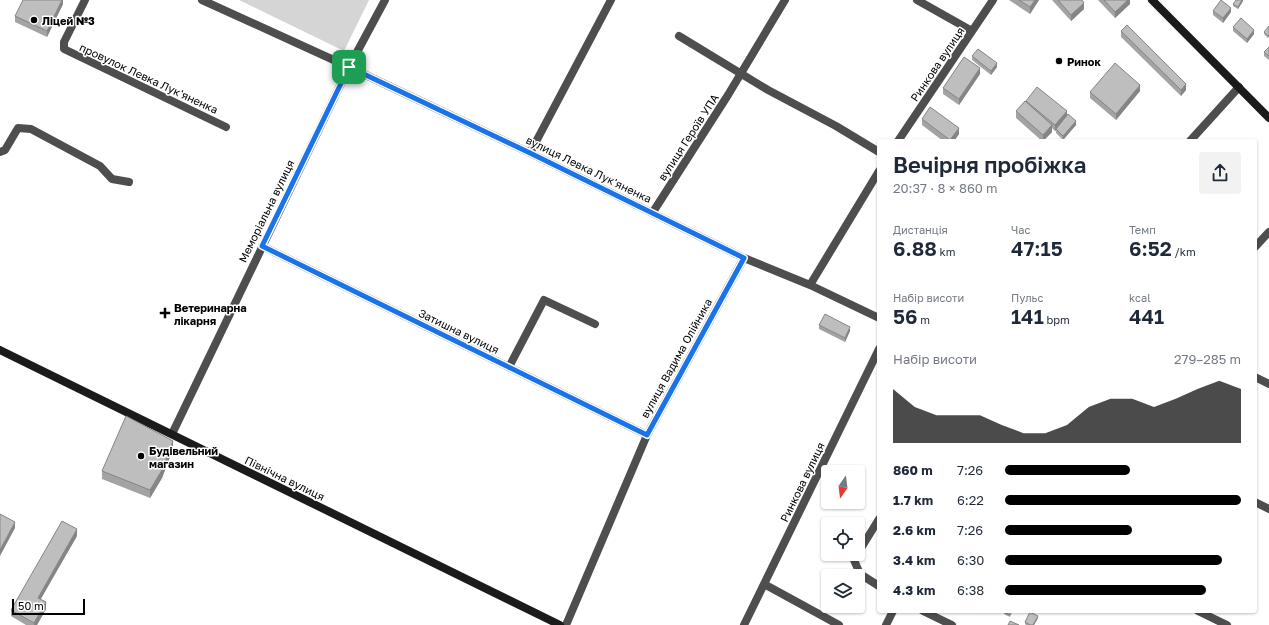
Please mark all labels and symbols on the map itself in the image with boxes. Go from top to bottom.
place label: Ліцей №3 [42,14,95,27]
marker: Ліцей №3 [29,15,39,25]
street label: Ринкова вулиця [907,24,967,104]
street label: провулок Левка Лук'яненка [78,40,220,116]
pin [332,50,366,84]
place label: Ринок [1067,55,1101,68]
marker: Ринок [1054,56,1064,66]
street label: вулиця Героїв УПА [655,91,721,183]
street label: вулиця Левка Лук'яненка [524,133,654,205]
street label: Меморіальна вулиця [236,158,296,264]
street label: вулиця Вадима Олійника [638,296,714,420]
place label: Ветеринарна лікарня [174,301,247,327]
street label: Затишна вулиця [417,306,501,356]
marker: Ветеринарна лікарня [159,307,171,319]
street label: Ринкова вулиця [777,440,827,524]
place label: Будівельний магазин [149,444,218,470]
marker: Будівельний магазин [136,451,146,461]
street label: Північна вулиця [243,453,327,503]
north arrow [821,465,865,509]
scale bar [12,597,85,616]

